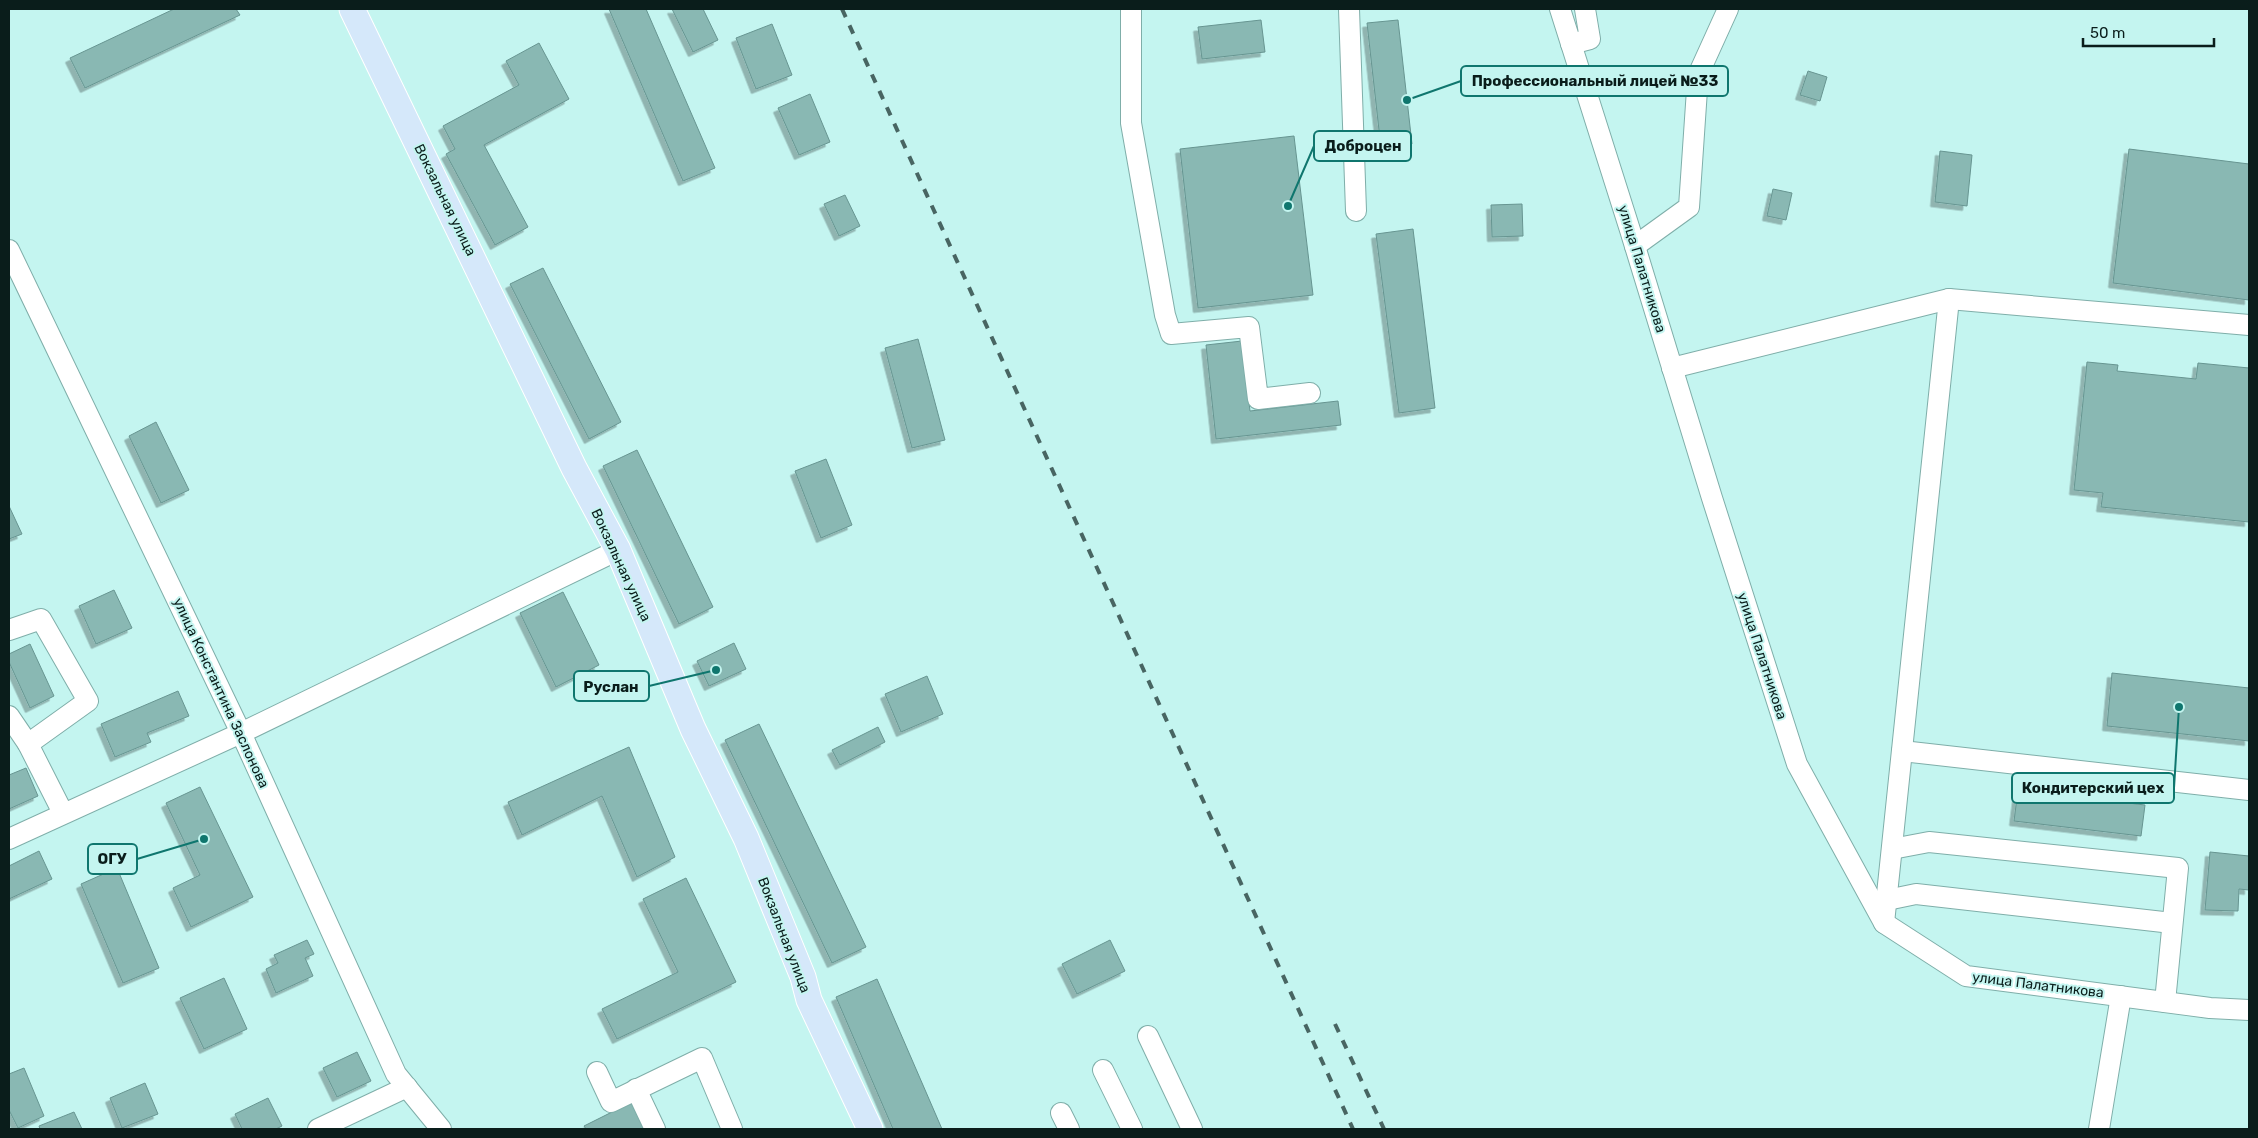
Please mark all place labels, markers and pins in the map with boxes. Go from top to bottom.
callout: Профессиональный лицей №33 [1461,66,1728,96]
callout: Доброцен [1314,131,1411,161]
callout: Руслан [574,671,649,701]
callout: Кондитерский цех [2012,773,2174,803]
callout: ОГУ [88,844,137,874]

